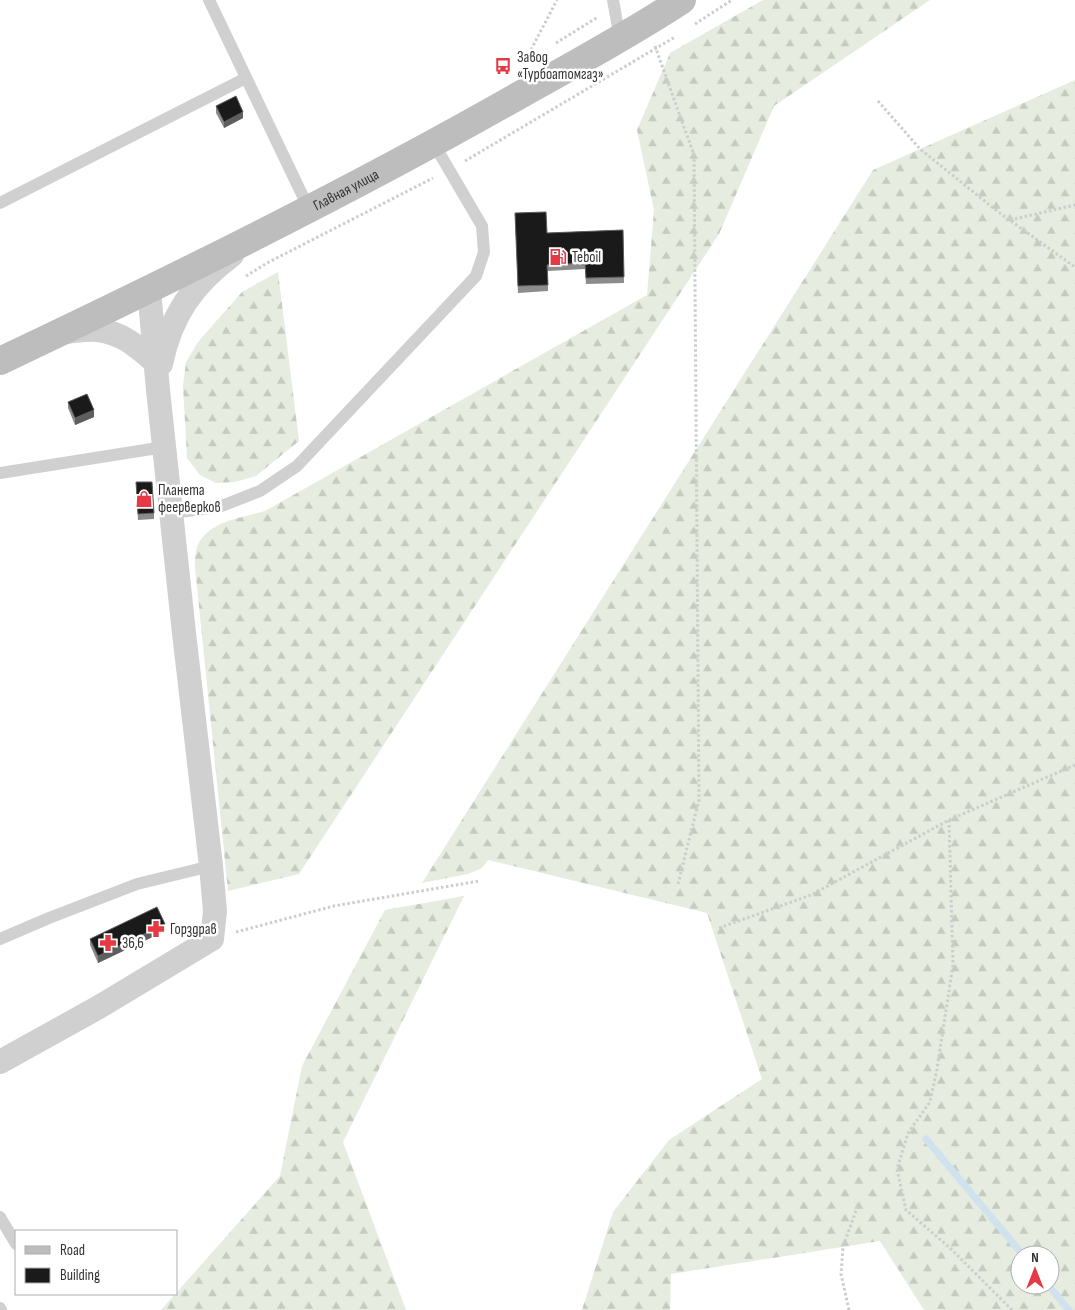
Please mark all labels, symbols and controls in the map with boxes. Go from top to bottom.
place label: Завод «Турбоатомгаз» [517,48,604,84]
bus stop icon: Завод «Турбоатомгаз» [493,56,513,76]
street label: Главная улица [310,165,382,215]
fuel station icon: Teboil [548,247,568,267]
place label: Teboil [572,248,601,267]
place label: Планета феерверков [158,481,221,517]
shop icon: Планета феерверков [134,489,154,509]
pharmacy icon: Горздрав [146,919,166,939]
place label: Горздрав [170,920,217,939]
pharmacy icon: 36,6 [98,933,118,953]
place label: 36,6 [122,934,144,953]
legend [15,1230,178,1295]
text: Road [60,1241,85,1260]
north arrow [1010,1245,1060,1295]
text: N [1031,1249,1039,1266]
text: Building [60,1266,100,1285]

